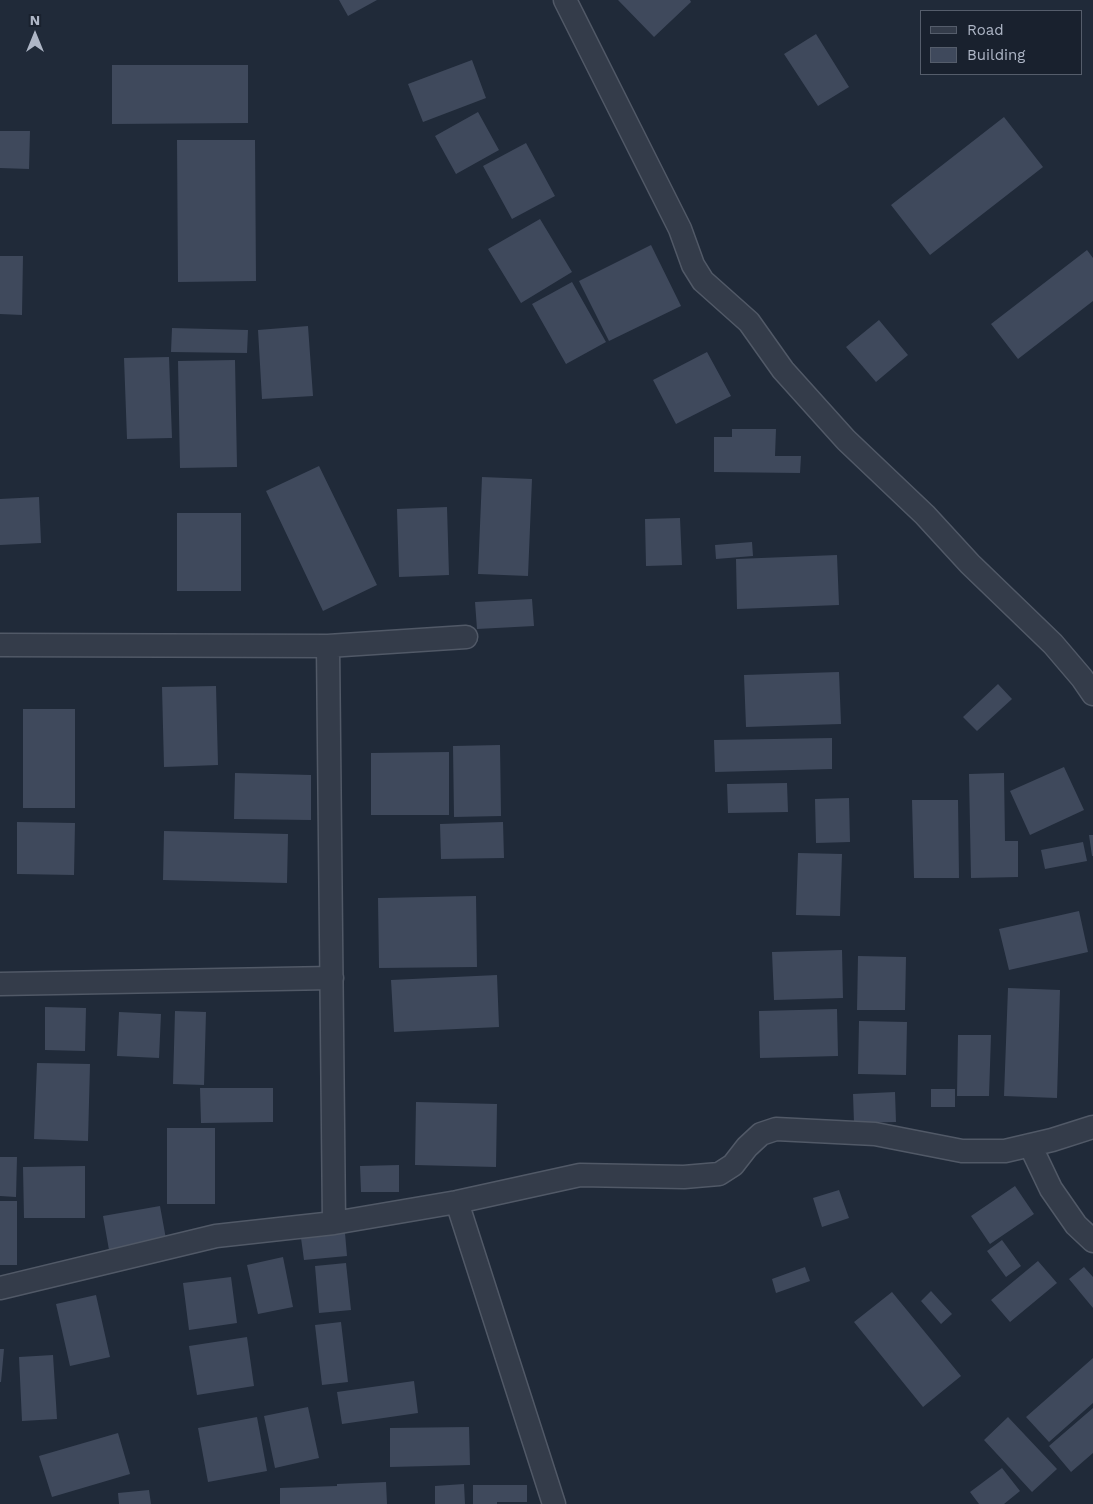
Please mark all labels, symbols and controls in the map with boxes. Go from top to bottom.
north arrow [10,10,60,60]
legend [920,10,1083,75]
text: N [30,12,40,28]
text: Road [967,21,1004,39]
text: Building [967,46,1025,64]

